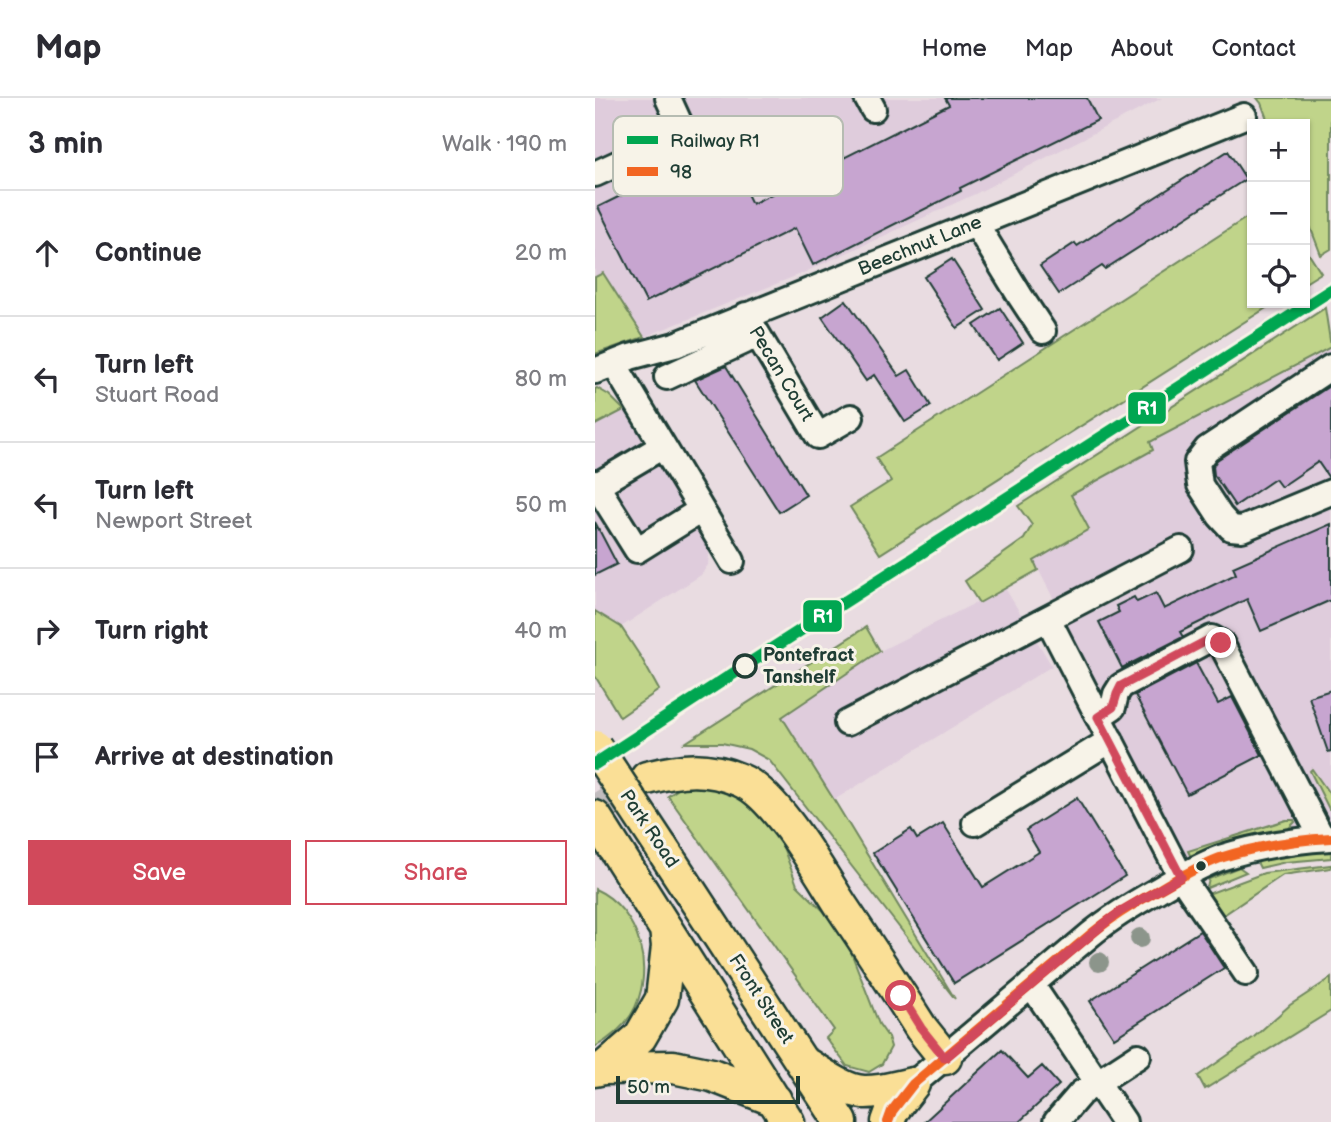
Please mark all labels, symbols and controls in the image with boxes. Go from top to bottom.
text: Map [35,28,101,68]
text: Home [922,34,987,63]
text: Map [1025,34,1073,63]
text: About [1111,34,1173,63]
text: Contact [1211,34,1296,63]
legend [613,116,843,196]
map controls [1247,119,1310,308]
button: + [1247,119,1310,182]
text: 3 min [28,126,103,162]
text: Walk · 190 m [442,130,567,158]
text: Railway R1 [670,130,760,153]
text: 98 [670,161,692,184]
button: − [1247,182,1310,245]
street label: Beechnut Lane [855,211,985,281]
icon: ahead [28,234,66,272]
text: Continue [95,238,202,269]
text: 20 m [515,239,567,267]
button: locate [1247,245,1310,308]
street label: Pecan Court [744,322,818,426]
text: Turn left [95,350,194,381]
icon: left [28,360,66,398]
text: 80 m [515,365,567,393]
text: Stuart Road [95,381,219,409]
line badge: R1 [1127,391,1167,425]
text: R1 [1136,398,1158,421]
text: Turn left [95,476,194,507]
icon: left [28,486,66,524]
text: 50 m [515,491,567,519]
text: Newport Street [95,507,252,535]
line badge: R1 [802,599,843,633]
text: R1 [812,606,834,629]
icon: right [28,612,66,650]
text: Turn right [95,616,208,647]
text: 40 m [514,617,567,645]
route end [1205,627,1236,658]
place label: Pontefract Tanshelf [763,644,855,689]
marker: Pontefract Tanshelf [733,654,757,678]
icon: arrive [28,738,66,776]
text: Arrive at destination [95,742,334,773]
street label: Park Road [615,786,683,872]
button: Save [28,840,291,905]
button: Share [305,840,567,905]
unlabelled marker [1194,859,1208,873]
street label: Front Street [724,950,799,1048]
route start [885,980,916,1011]
scale bar [616,1073,800,1105]
text: 50 m [627,1076,670,1099]

